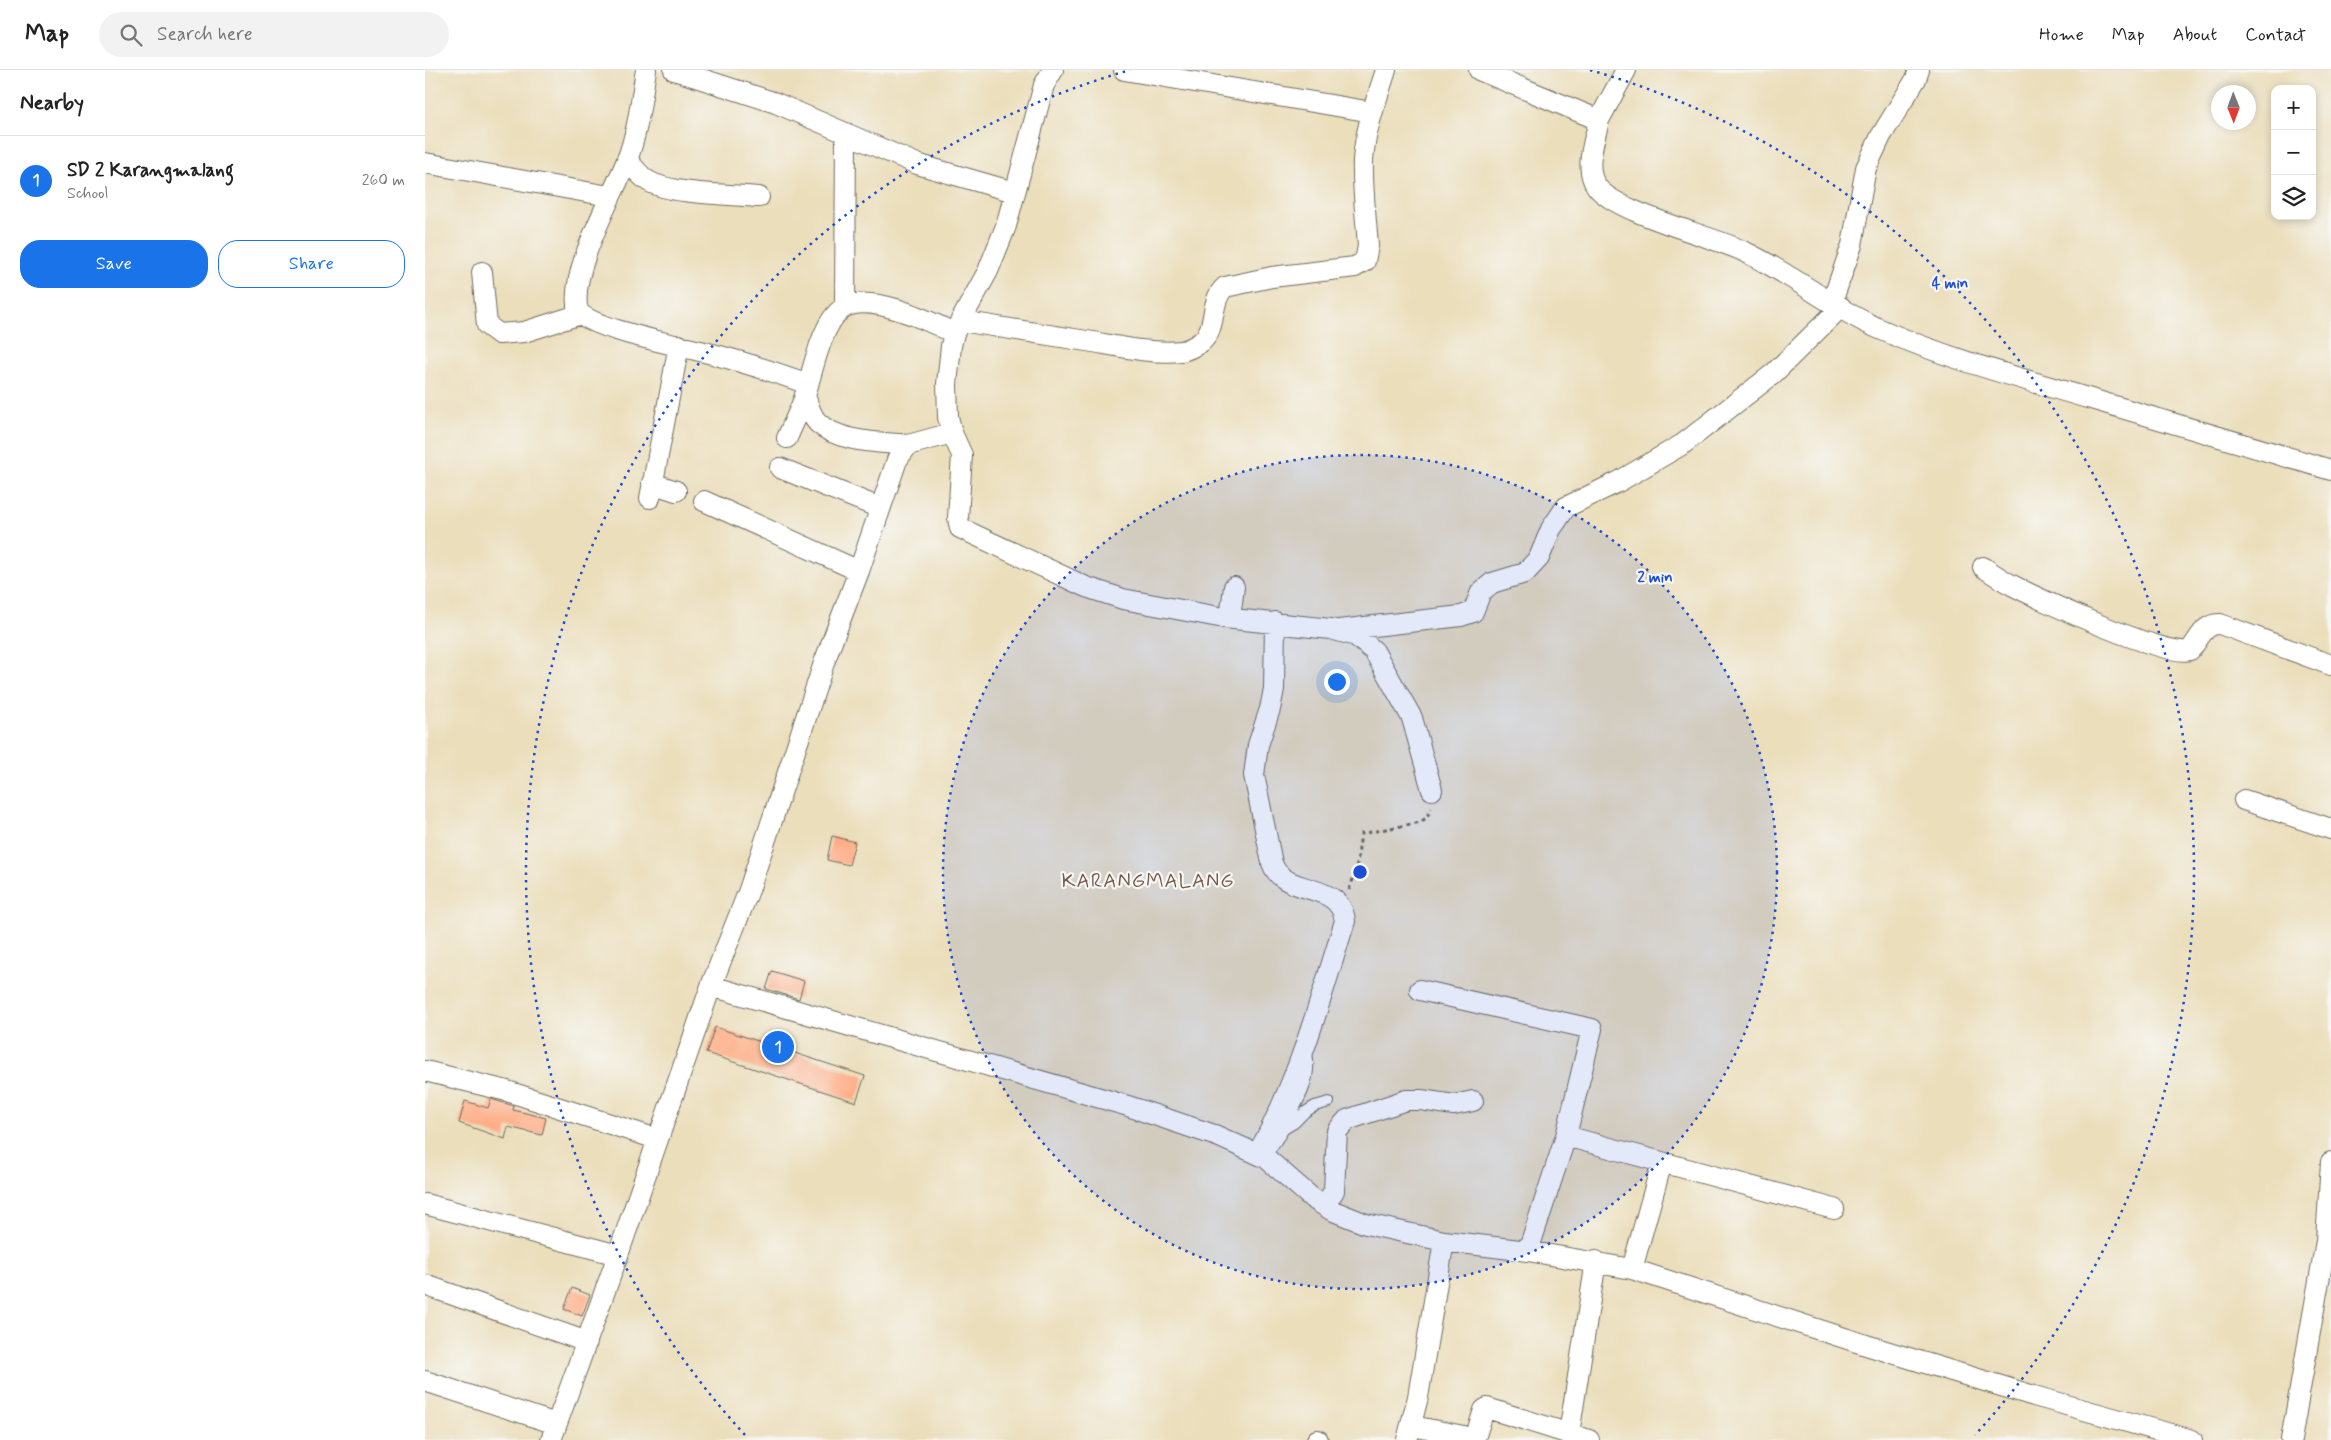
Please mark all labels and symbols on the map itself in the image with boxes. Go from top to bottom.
north arrow [2211,85,2256,130]
text: 4 min [1932,274,1968,294]
text: 2 min [1637,568,1673,588]
your location [1324,669,1350,695]
centre of rings [1351,863,1369,881]
district label: KARANGMALANG [1062,868,1234,895]
pin: 1 [762,1028,794,1066]

